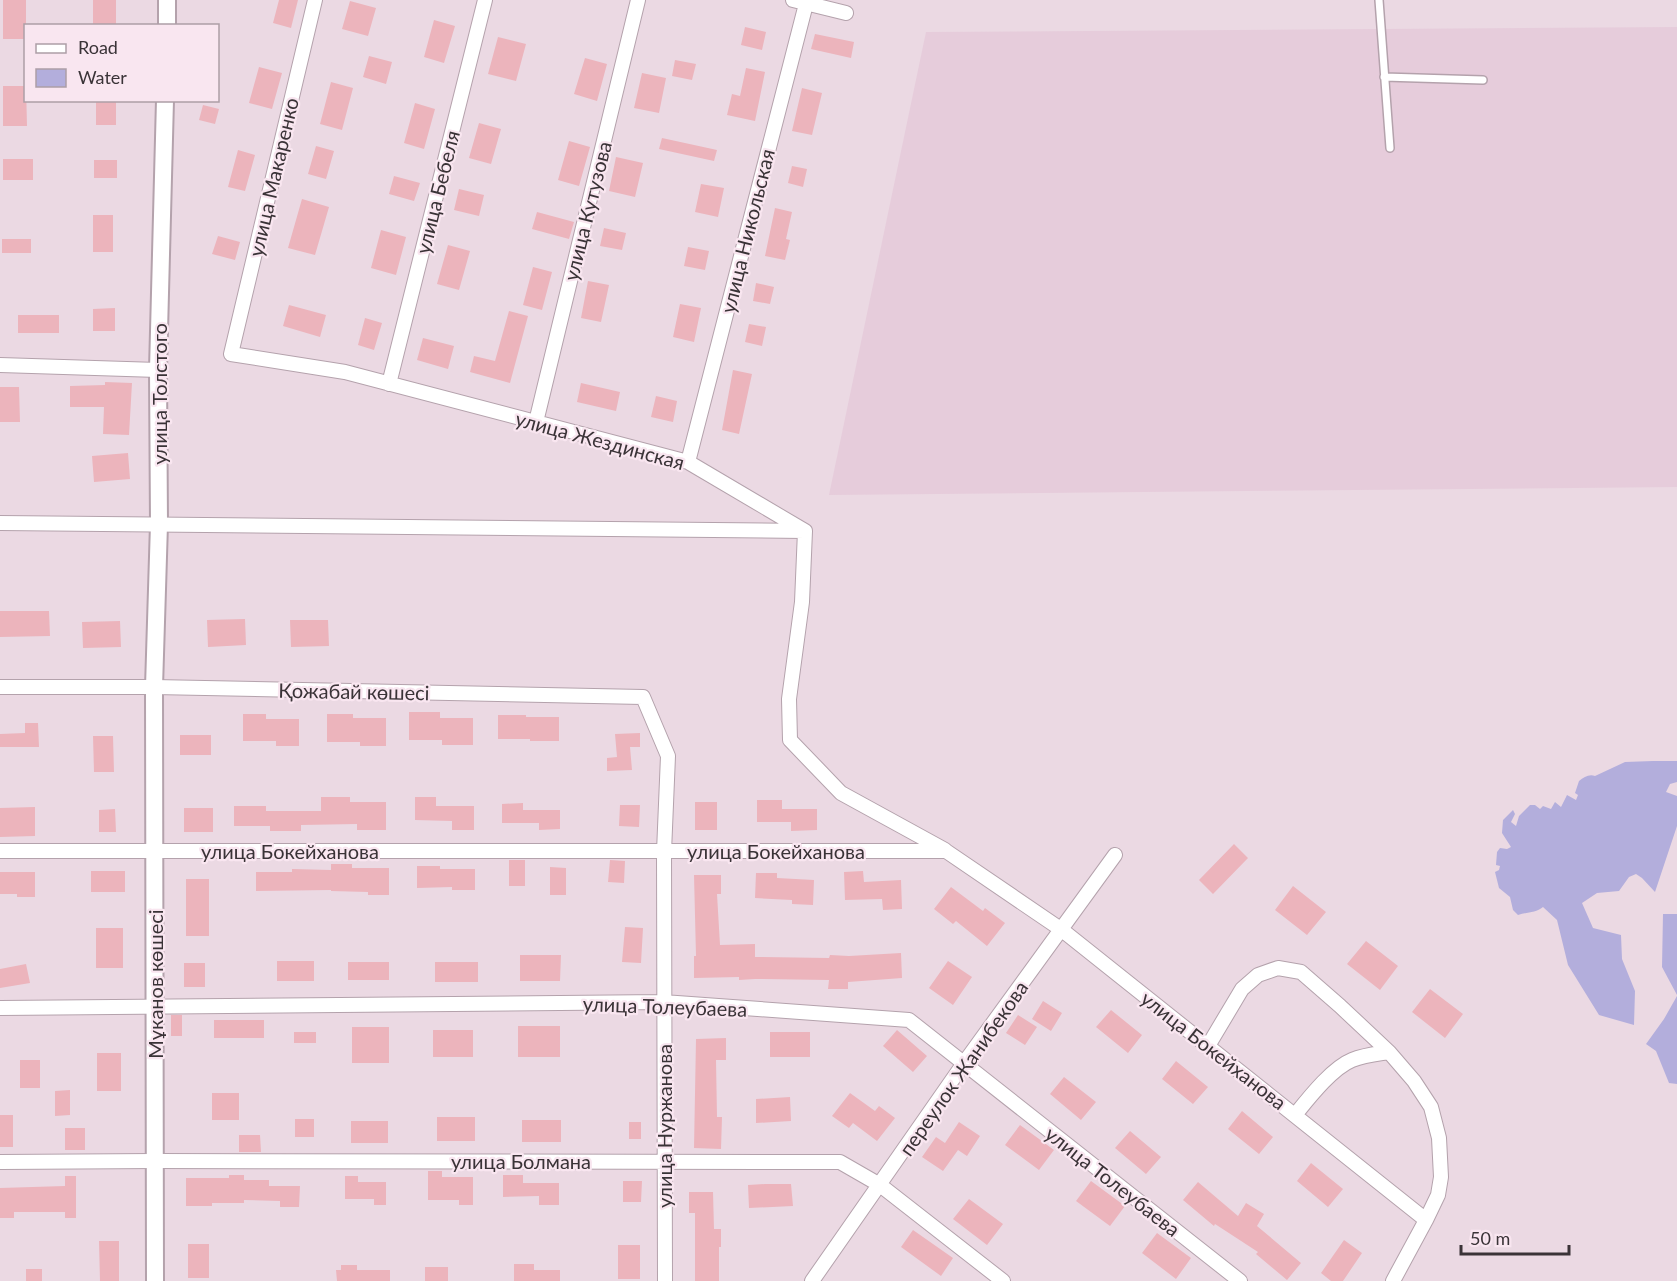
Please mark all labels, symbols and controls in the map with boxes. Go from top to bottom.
legend [24,24,219,102]
text: Road [78,36,118,58]
text: Water [78,66,127,88]
street label: улица Макаренко [243,95,303,259]
street label: улица Бебеля [410,128,464,256]
street label: улица Кутузова [558,139,616,283]
street label: улица Никольская [715,146,779,316]
street label: улица Толстого [147,323,171,465]
street label: улица Жездинская [513,406,687,474]
street label: Қожабай көшесі [278,678,430,704]
street label: улица Бокейханова [201,839,379,863]
street label: улица Бокейханова [687,839,865,863]
street label: Мұканов көшесі [143,909,167,1059]
street label: переулок Жанибекова [894,976,1032,1160]
street label: улица Бокейханова [1137,986,1291,1114]
street label: улица Толеубаева [582,991,748,1021]
street label: улица Нуржанова [652,1044,676,1208]
street label: улица Толеубаева [1041,1121,1185,1241]
street label: улица Болмана [451,1149,591,1173]
scale bar [1461,1218,1569,1256]
text: 50 m [1470,1227,1510,1249]

